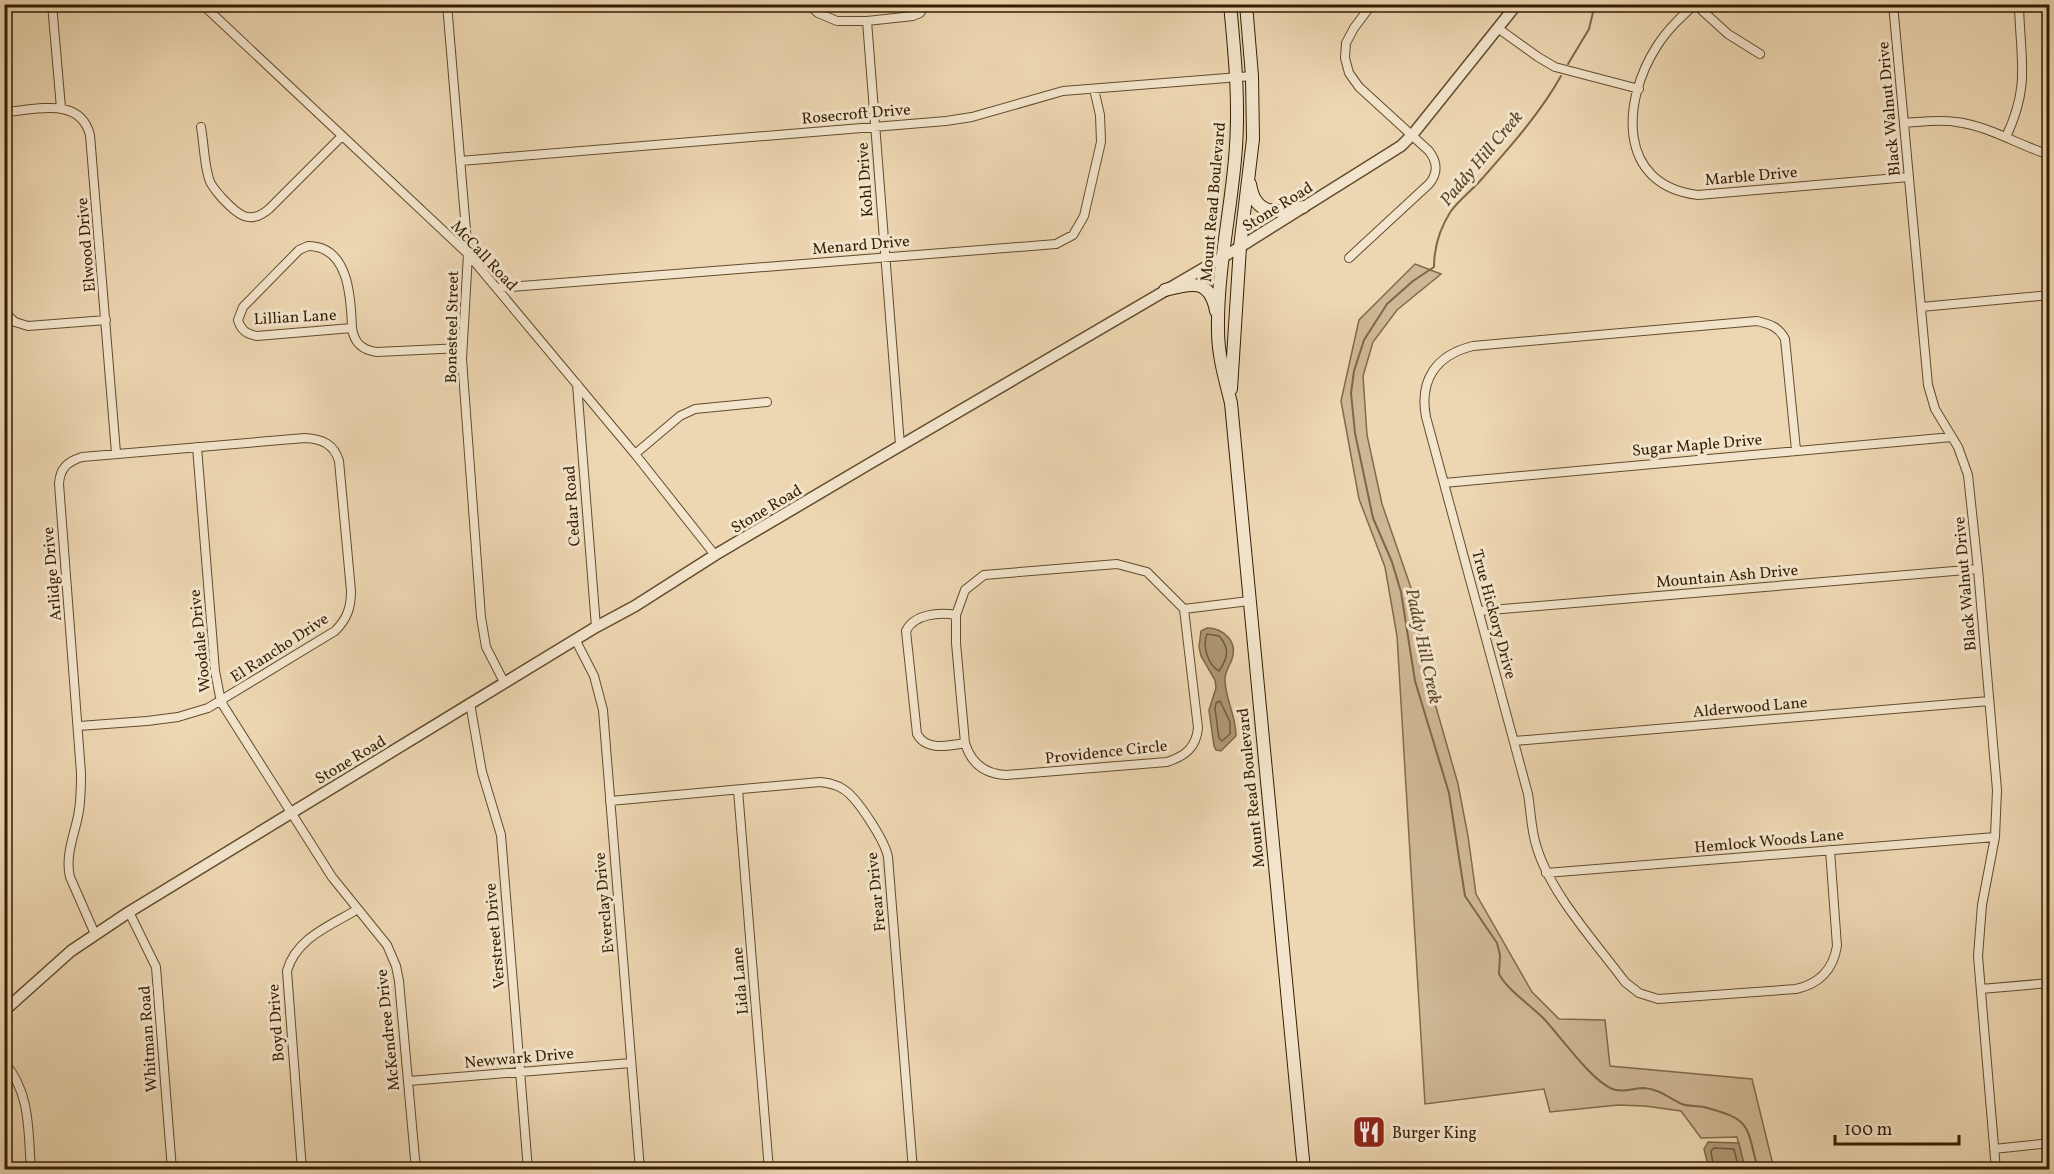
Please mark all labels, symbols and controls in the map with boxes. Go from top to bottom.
street label: Black Walnut Drive [1873,41,1907,177]
street label: Rosecroft Drive [801,99,912,131]
water label: Paddy Hill Creek [1435,106,1530,212]
street label: Mount Read Boulevard [1196,121,1232,283]
street label: Kohl Drive [852,142,880,218]
street label: Marble Drive [1704,162,1798,192]
street label: Stone Road [1239,177,1317,238]
street label: Elwood Drive [72,197,102,293]
street label: McCall Road [445,216,522,296]
street label: Menard Drive [812,231,911,261]
street label: Bonesteel Street [441,270,465,384]
street label: Lillian Lane [253,305,337,331]
street label: Sugar Maple Drive [1631,429,1763,463]
street label: Cedar Road [559,465,587,547]
street label: Stone Road [727,480,807,540]
street label: Black Walnut Drive [1949,516,1983,652]
street label: Arlidge Drive [38,526,68,622]
street label: True Hickory Drive [1465,547,1521,682]
street label: Mountain Ash Drive [1655,560,1799,594]
water label: Paddy Hill Creek [1398,586,1447,706]
street label: Woodale Drive [185,588,217,693]
street label: El Rancho Drive [227,609,334,689]
street label: Alderwood Lane [1692,692,1808,724]
street label: Mount Read Boulevard [1233,707,1271,869]
street label: Stone Road [311,731,391,791]
street label: Providence Circle [1044,736,1168,770]
street label: Hemlock Woods Lane [1693,824,1845,859]
street label: Everclay Drive [590,851,620,954]
street label: Frear Drive [862,851,892,933]
street label: Verstreet Drive [480,882,512,990]
street label: Lida Lane [727,946,755,1016]
street label: McKendree Drive [372,968,406,1092]
street label: Boyd Drive [263,983,291,1063]
street label: Whitman Road [134,985,164,1093]
street label: Newwark Drive [464,1043,575,1075]
scale bar [1835,1108,1960,1146]
restaurant icon: Burger King [1351,1114,1387,1150]
text: 100 m [1844,1118,1893,1143]
place label: Burger King [1392,1123,1477,1145]

